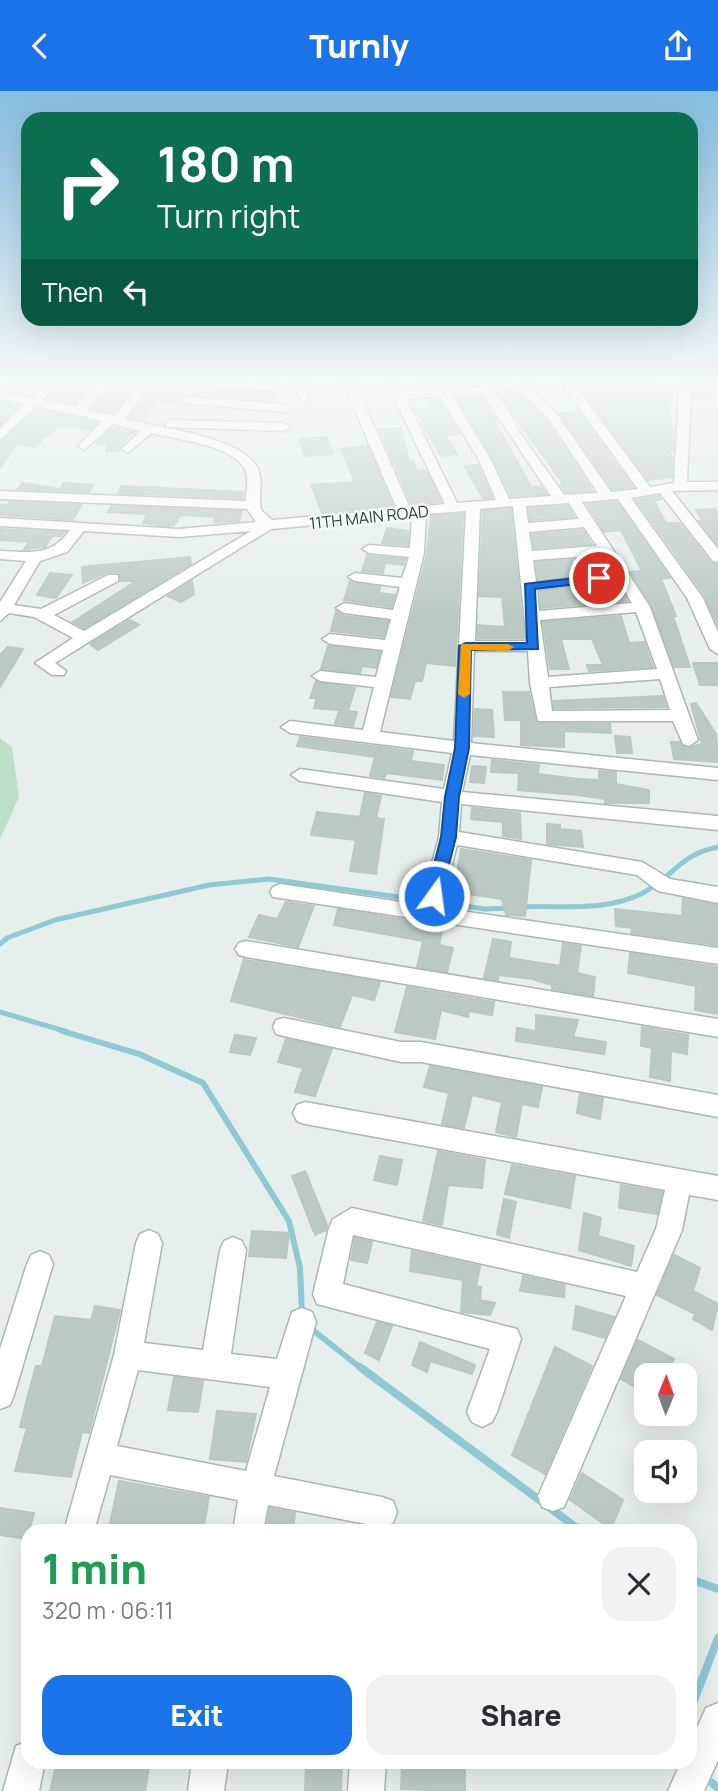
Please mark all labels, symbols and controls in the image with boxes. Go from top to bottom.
text: Turnly [309,24,409,68]
icon: back [21,27,59,65]
icon: share [659,27,697,65]
text: 180 m [157,130,295,197]
icon: right [42,140,133,231]
text: Turn right [157,194,300,238]
icon: left [117,273,155,311]
text: Then [42,274,103,310]
street label: 11TH MAIN ROAD [308,500,430,534]
pin [569,548,629,608]
icon: arrive [580,559,618,597]
position arrow [397,859,471,933]
north arrow [634,1363,696,1426]
map controls [634,1363,697,1503]
button: sound [634,1440,697,1503]
text: 1 min [42,1539,147,1597]
button: close [602,1547,676,1621]
text: 320 m · 06:11 [42,1594,174,1626]
button: Exit [42,1675,352,1755]
button: Share [366,1675,676,1755]

